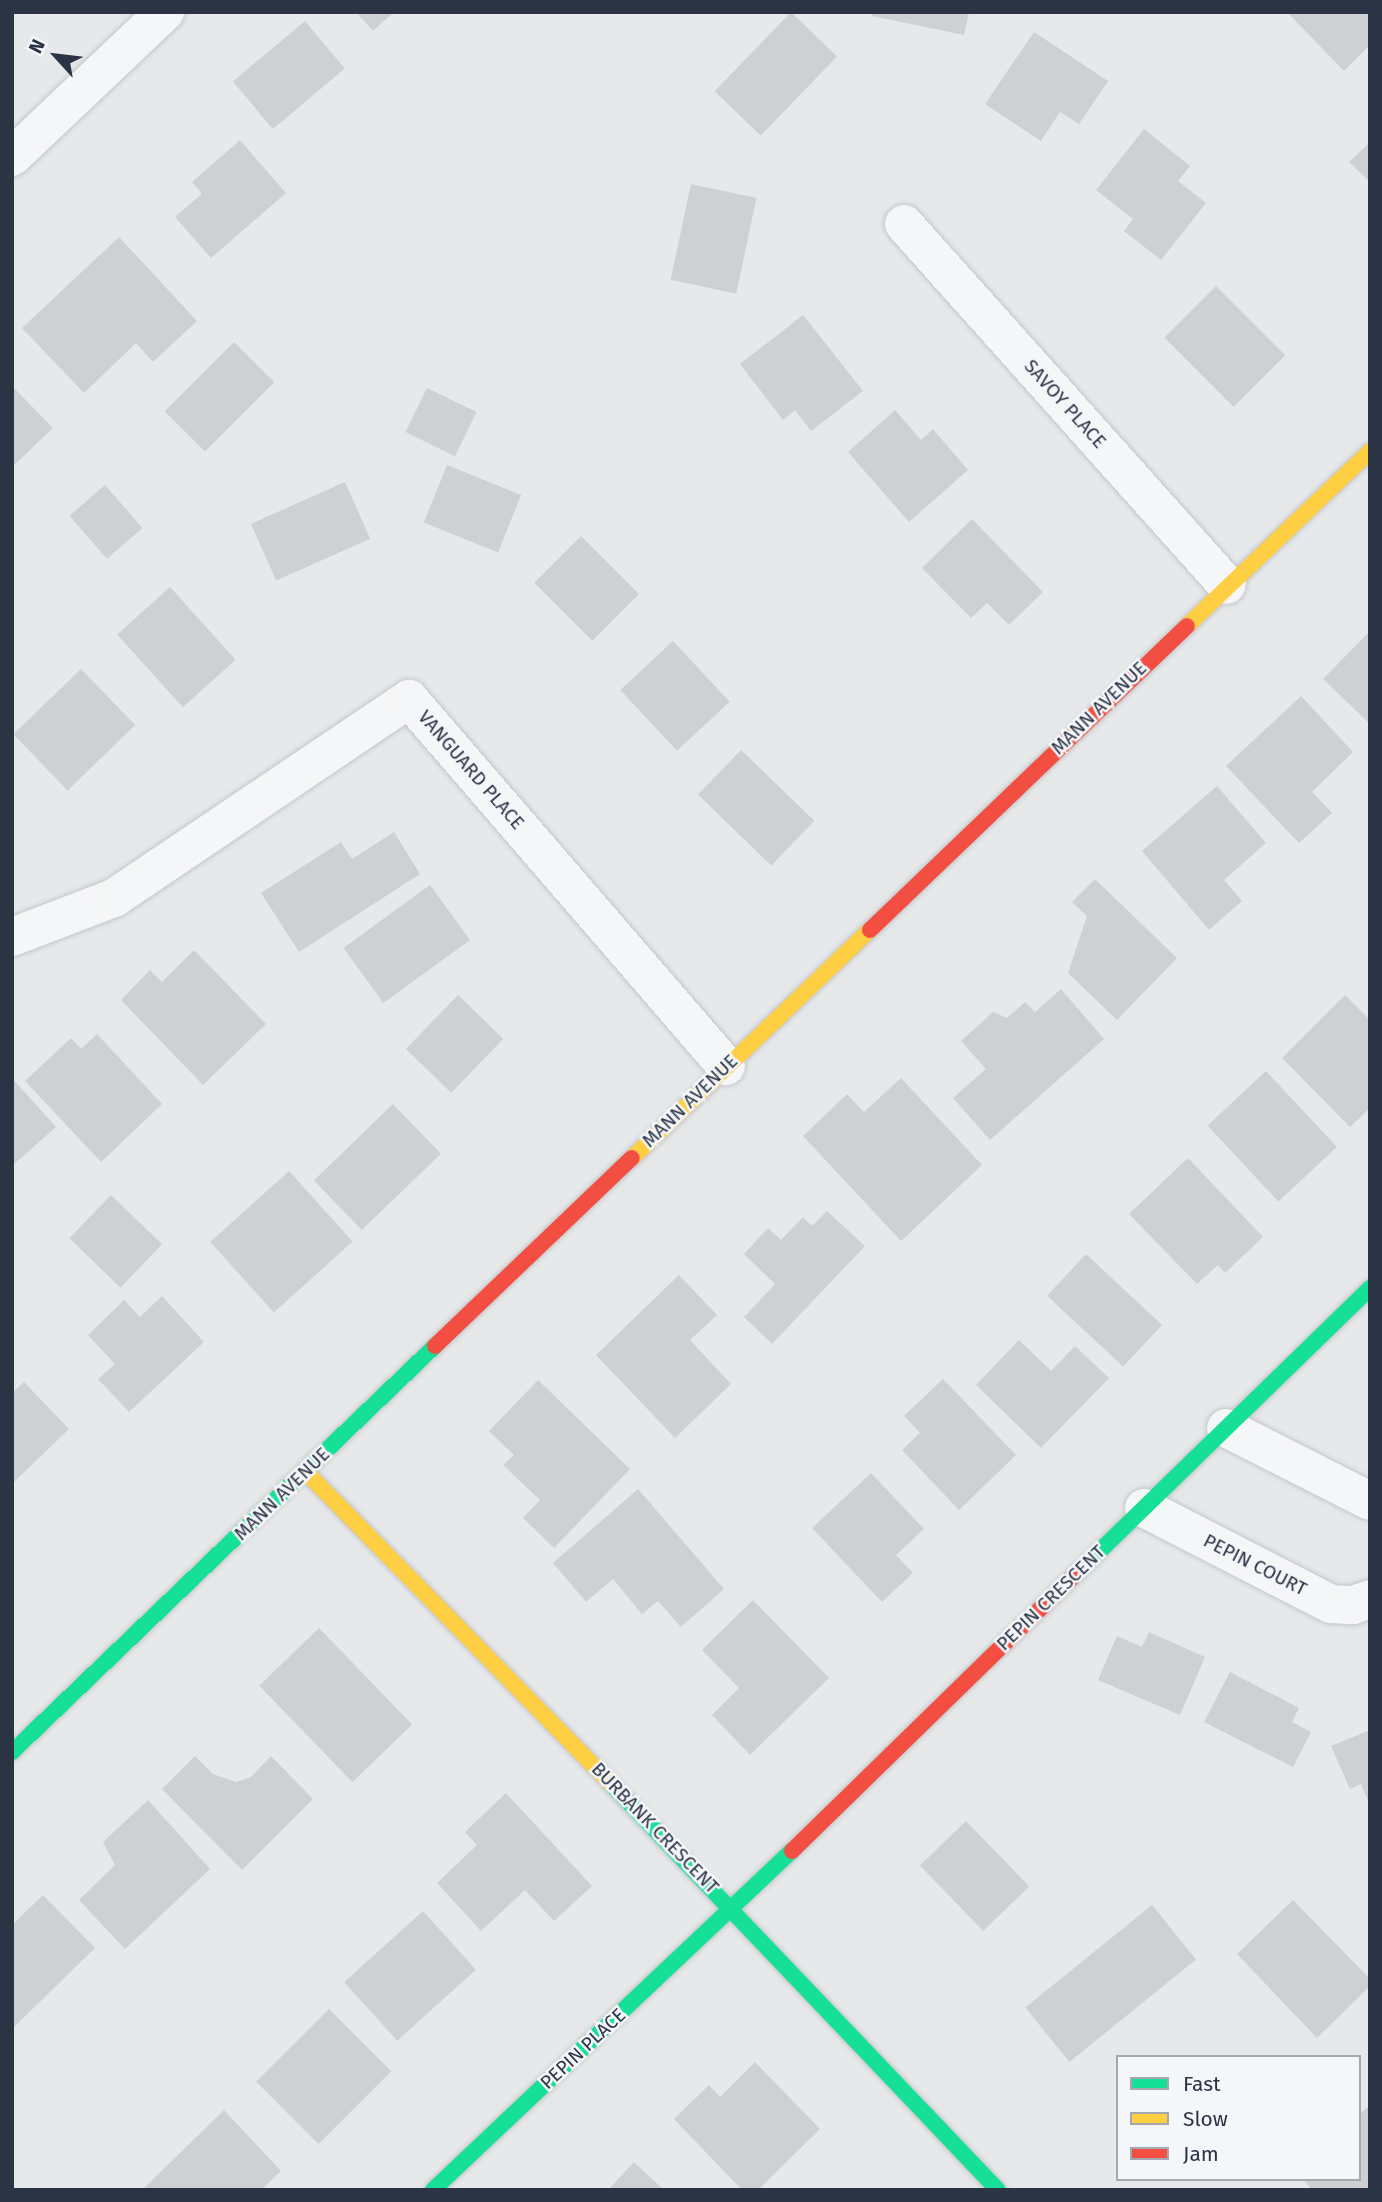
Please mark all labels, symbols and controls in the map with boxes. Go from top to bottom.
north arrow [21,21,91,91]
text: N [24,35,50,57]
street label: SAVOY PLACE [1019,355,1111,453]
street label: MANN AVENUE [1047,657,1151,759]
street label: VANGUARD PLACE [413,706,529,834]
street label: MANN AVENUE [638,1050,742,1152]
street label: MANN AVENUE [230,1443,334,1545]
street label: PEPIN COURT [1200,1529,1310,1601]
street label: PEPIN CRESCENT [992,1541,1110,1655]
street label: BURBANK CRESCENT [587,1758,723,1898]
street label: PEPIN PLACE [536,2004,630,2094]
legend [1116,2055,1361,2181]
text: Fast [1183,2071,1221,2097]
text: Slow [1183,2106,1228,2132]
text: Jam [1183,2141,1219,2167]

